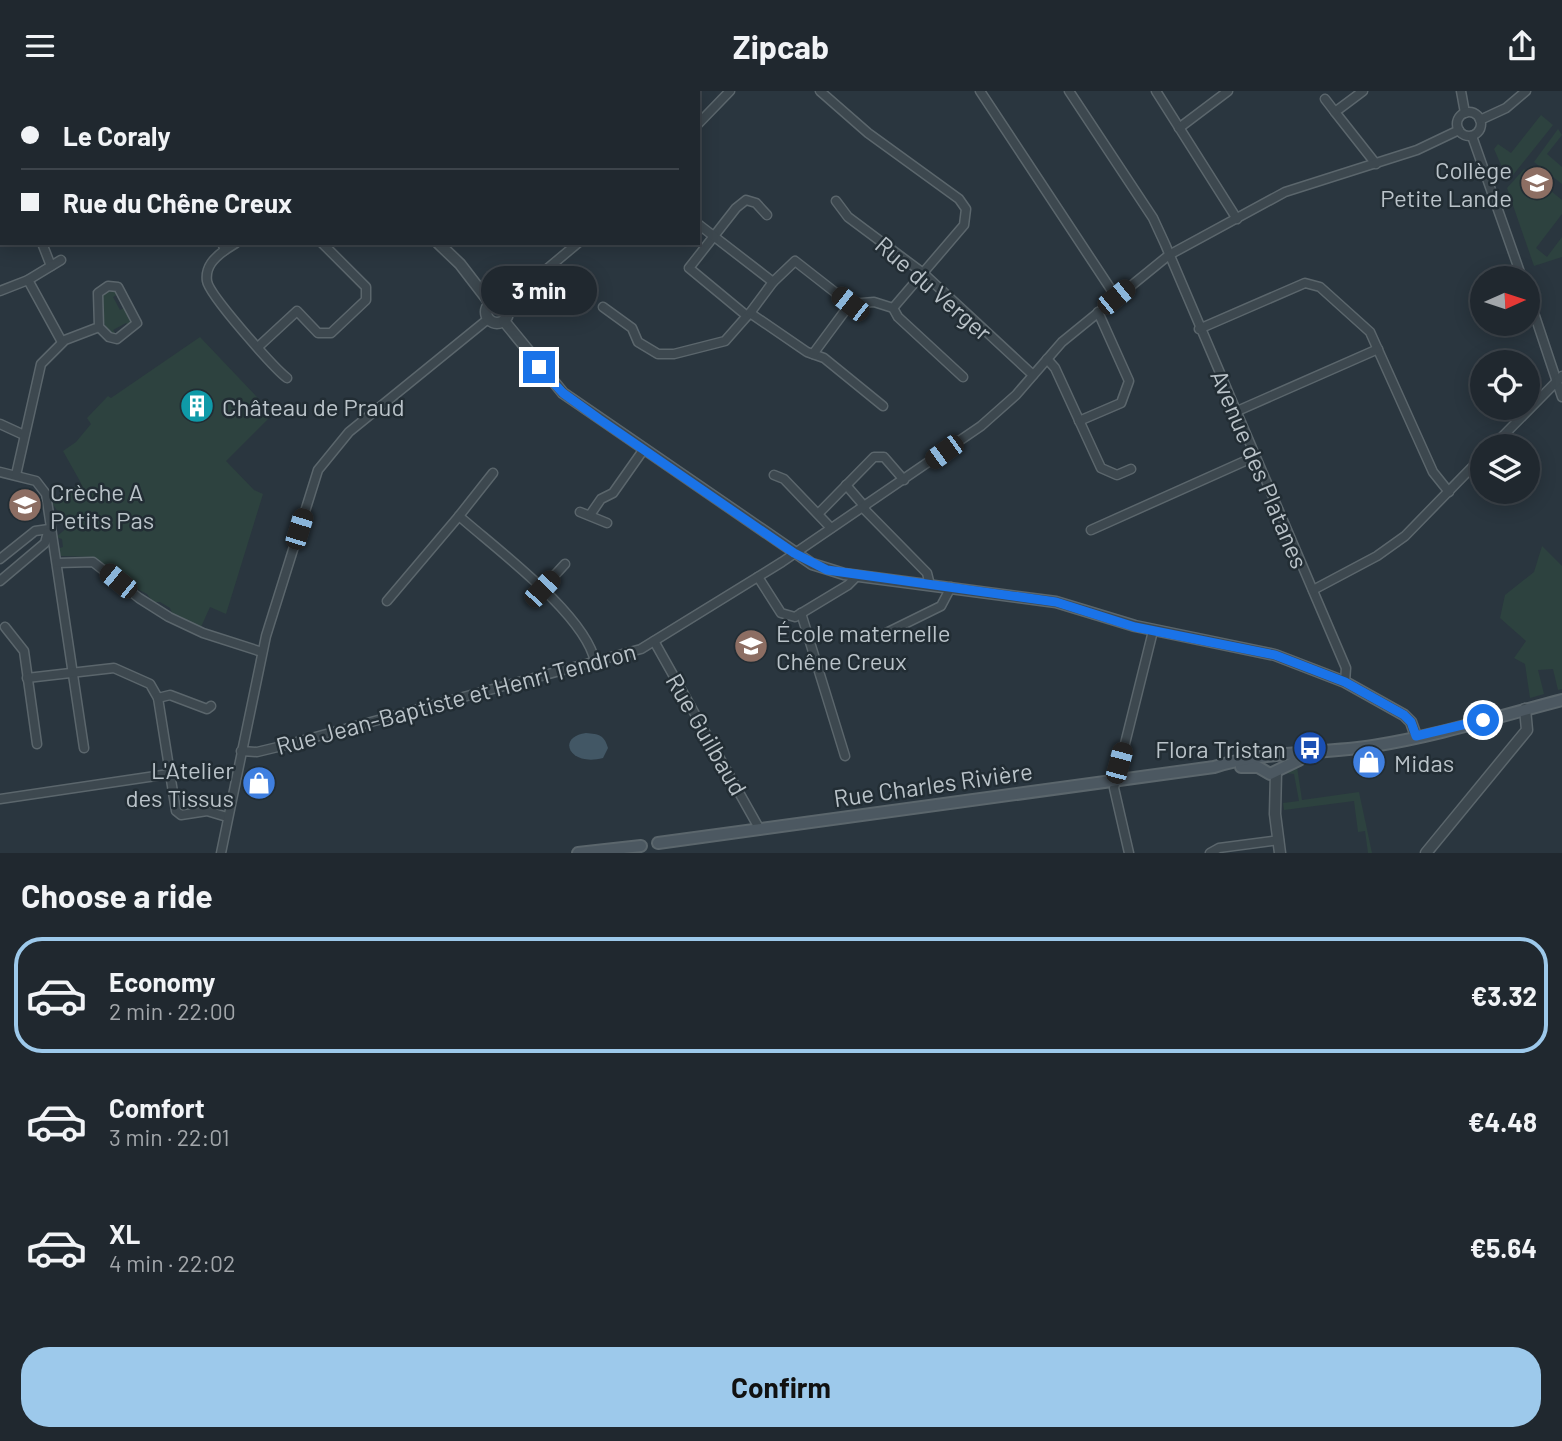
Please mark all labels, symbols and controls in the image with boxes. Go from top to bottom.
icon: menu [21,27,59,65]
text: Zipcab [733,27,829,65]
icon: share [1503,27,1541,65]
text: Le Coraly [63,120,171,151]
place label: Collège Petite Lande [1380,155,1512,212]
school or university icon: Collège Petite Lande [1518,164,1556,202]
text: Rue du Chêne Creux [63,187,292,218]
street label: Rue du Verger [870,230,998,347]
callout: 3 min [481,265,597,315]
north arrow [1470,266,1540,336]
map controls [1470,266,1540,504]
text: 3 min [512,276,566,304]
car [1094,276,1139,318]
car [827,283,874,325]
button: locate [1470,350,1540,420]
route end [523,351,555,383]
street label: Avenue des Platanes [1205,365,1315,573]
building icon: Château de Praud [178,387,216,425]
place label: Château de Praud [222,392,405,421]
car [921,431,968,473]
button: layers [1470,434,1540,504]
place label: Crèche A Petits Pas [50,477,154,534]
school or university icon: Crèche A Petits Pas [6,486,44,524]
car [283,506,316,552]
car [96,560,141,602]
car [520,566,565,612]
place label: École maternelle Chêne Creux [776,618,950,675]
school or university icon: École maternelle Chêne Creux [732,627,770,665]
street label: Rue Jean-Baptiste et Henri Tendron [273,636,639,760]
street label: Rue Guilbaud [661,668,753,800]
route start [1467,704,1499,736]
bus stop icon: Flora Tristan [1291,729,1329,767]
place label: Flora Tristan [1155,734,1286,763]
car [1104,740,1135,786]
shop icon: Midas [1350,743,1388,781]
place label: Midas [1394,748,1454,777]
place label: L'Atelier des Tissus [125,755,234,812]
street label: Rue Charles Rivière [832,756,1034,812]
shop icon: L'Atelier des Tissus [240,764,278,802]
text: Choose a ride [21,876,213,914]
icon: car [25,964,88,1027]
text: Economy [109,966,215,997]
text: €3.32 [1471,980,1537,1011]
text: 2 min · 22:00 [109,997,236,1025]
icon: car [25,1090,88,1153]
text: Comfort [109,1092,205,1123]
text: €4.48 [1468,1106,1537,1137]
text: 3 min · 22:01 [109,1123,230,1151]
icon: car [25,1216,88,1279]
text: XL [109,1218,140,1249]
text: €5.64 [1470,1232,1537,1263]
text: 4 min · 22:02 [109,1249,235,1277]
button: Confirm [21,1347,1541,1427]

